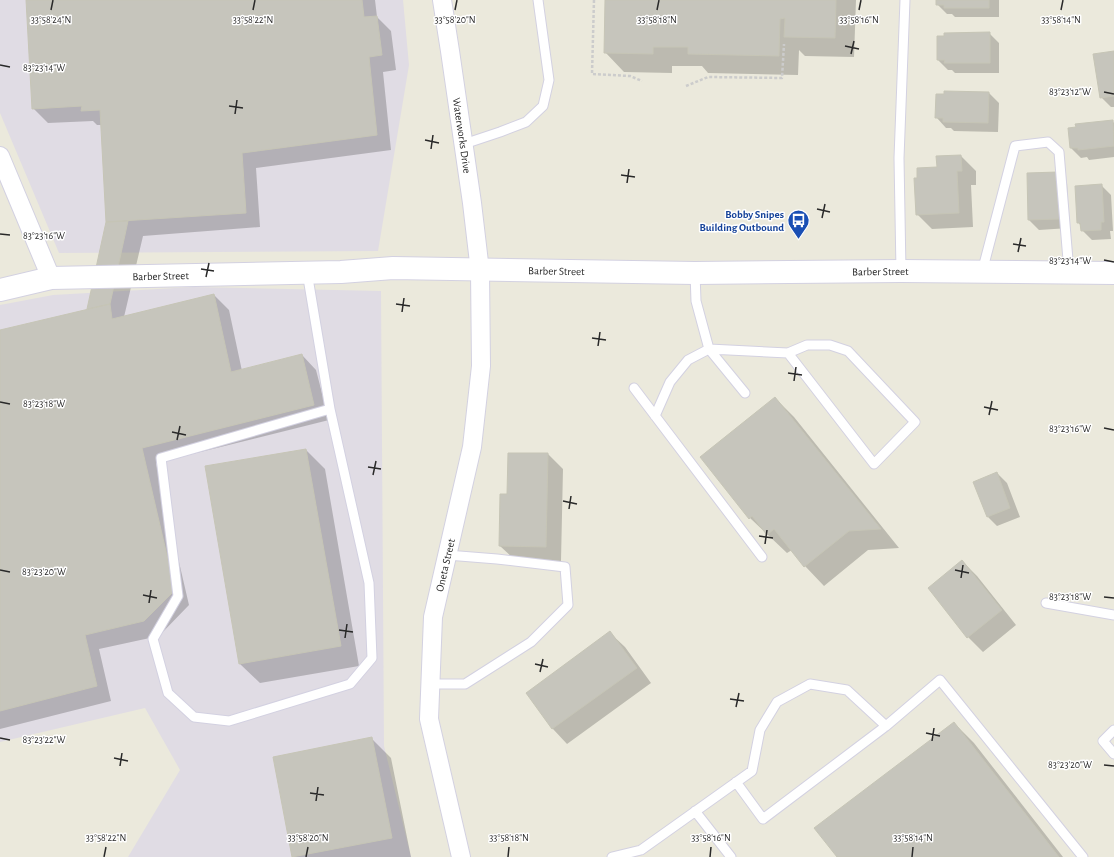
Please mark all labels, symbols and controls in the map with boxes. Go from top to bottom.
text: 33°58'24"N [31,15,71,25]
text: 33°58'22"N [233,15,273,25]
text: 33°58'20"N [434,15,476,25]
text: 33°58'18"N [637,15,677,25]
text: 33°58'16"N [839,15,879,25]
text: 33°58'14"N [1041,15,1081,25]
text: 83°23'14"W [23,63,65,73]
text: 83°23'12"W [1049,87,1091,97]
street label: Waterworks Drive [451,97,473,174]
bus stop icon: Bobby Snipes Building Outbound [786,207,812,240]
place label: Bobby Snipes Building Outbound [699,209,784,233]
text: 83°23'16"W [23,231,65,241]
text: 83°23'14"W [1049,256,1091,266]
street label: Barber Street [528,265,585,277]
street label: Barber Street [852,266,909,277]
street label: Barber Street [132,270,189,282]
text: 83°23'18"W [23,399,65,409]
text: 83°23'16"W [1049,424,1091,434]
street label: Oneta Street [434,537,457,593]
text: 83°23'20"W [22,567,66,577]
text: 83°23'18"W [1049,592,1091,602]
text: 83°23'22"W [22,735,66,745]
text: 83°23'20"W [1048,760,1092,770]
text: 33°58'22"N [86,833,126,843]
text: 33°58'20"N [287,833,329,843]
text: 33°58'18"N [489,833,529,843]
text: 33°58'16"N [691,833,731,843]
text: 33°58'14"N [893,833,933,843]

